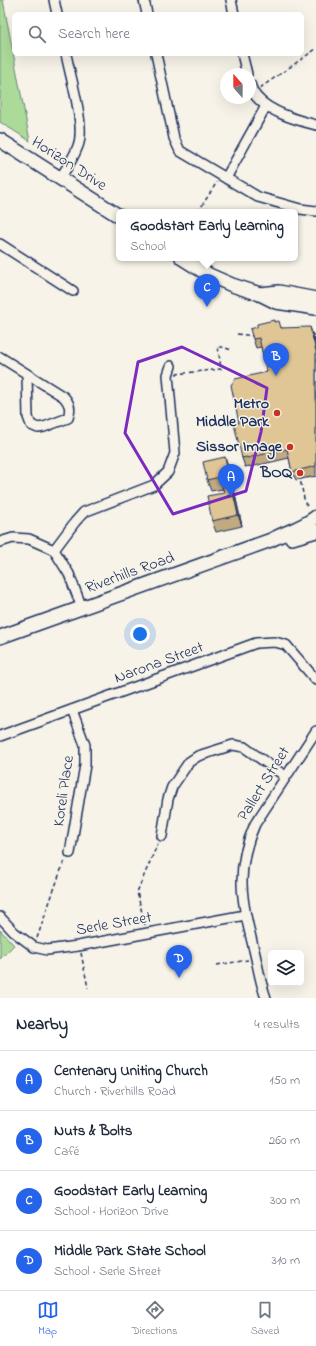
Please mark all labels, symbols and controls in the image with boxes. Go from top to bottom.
search box [12,12,304,56]
icon: search [26,23,48,45]
text: Search here [58,23,130,45]
north arrow [220,68,256,104]
street label: Horizon Drive [26,131,112,198]
popup [116,209,298,261]
text: Goodstart Early Learning [130,215,284,237]
text: School [130,237,166,256]
pin: C [194,274,220,307]
pin: B [263,343,289,376]
place label: Metro Middle Park [196,392,270,434]
marker: Metro Middle Park [272,408,282,418]
place label: Sissor Image [196,435,283,460]
marker: Sissor Image [285,442,295,452]
place label: BOQ [259,461,293,485]
pin: A [218,464,244,497]
marker: BOQ [295,468,305,478]
street label: Riverhills Road [82,546,178,600]
your location [130,624,150,644]
street label: Narona Street [111,636,208,690]
street label: Pallert Street [232,741,297,826]
street label: Koreli Place [47,753,81,828]
street label: Serle Street [74,905,154,942]
pin: D [166,945,192,978]
map controls [268,950,304,986]
button: layers [268,950,304,986]
text: Nearby [16,1012,68,1037]
text: 4 results [254,1015,300,1034]
text: Centenary Uniting Church [54,1060,208,1082]
text: A [25,1071,33,1090]
text: 150 m [269,1071,300,1090]
text: Church · Riverhills Road [54,1082,176,1101]
text: Nuts & Bolts [54,1120,132,1142]
text: B [25,1131,33,1150]
text: 260 m [269,1131,300,1150]
text: Café [54,1142,79,1161]
text: Goodstart Early Learning [54,1180,207,1202]
text: C [25,1191,33,1210]
text: 300 m [270,1191,300,1210]
text: School · Horizon Drive [54,1202,169,1221]
text: Middle Park State School [54,1240,206,1262]
text: D [24,1251,34,1270]
text: 310 m [272,1251,300,1270]
text: School · Serle Street [54,1262,161,1281]
tab: Map [37,1299,59,1339]
tab: Directions [132,1299,177,1339]
tab: Saved [251,1299,279,1339]

